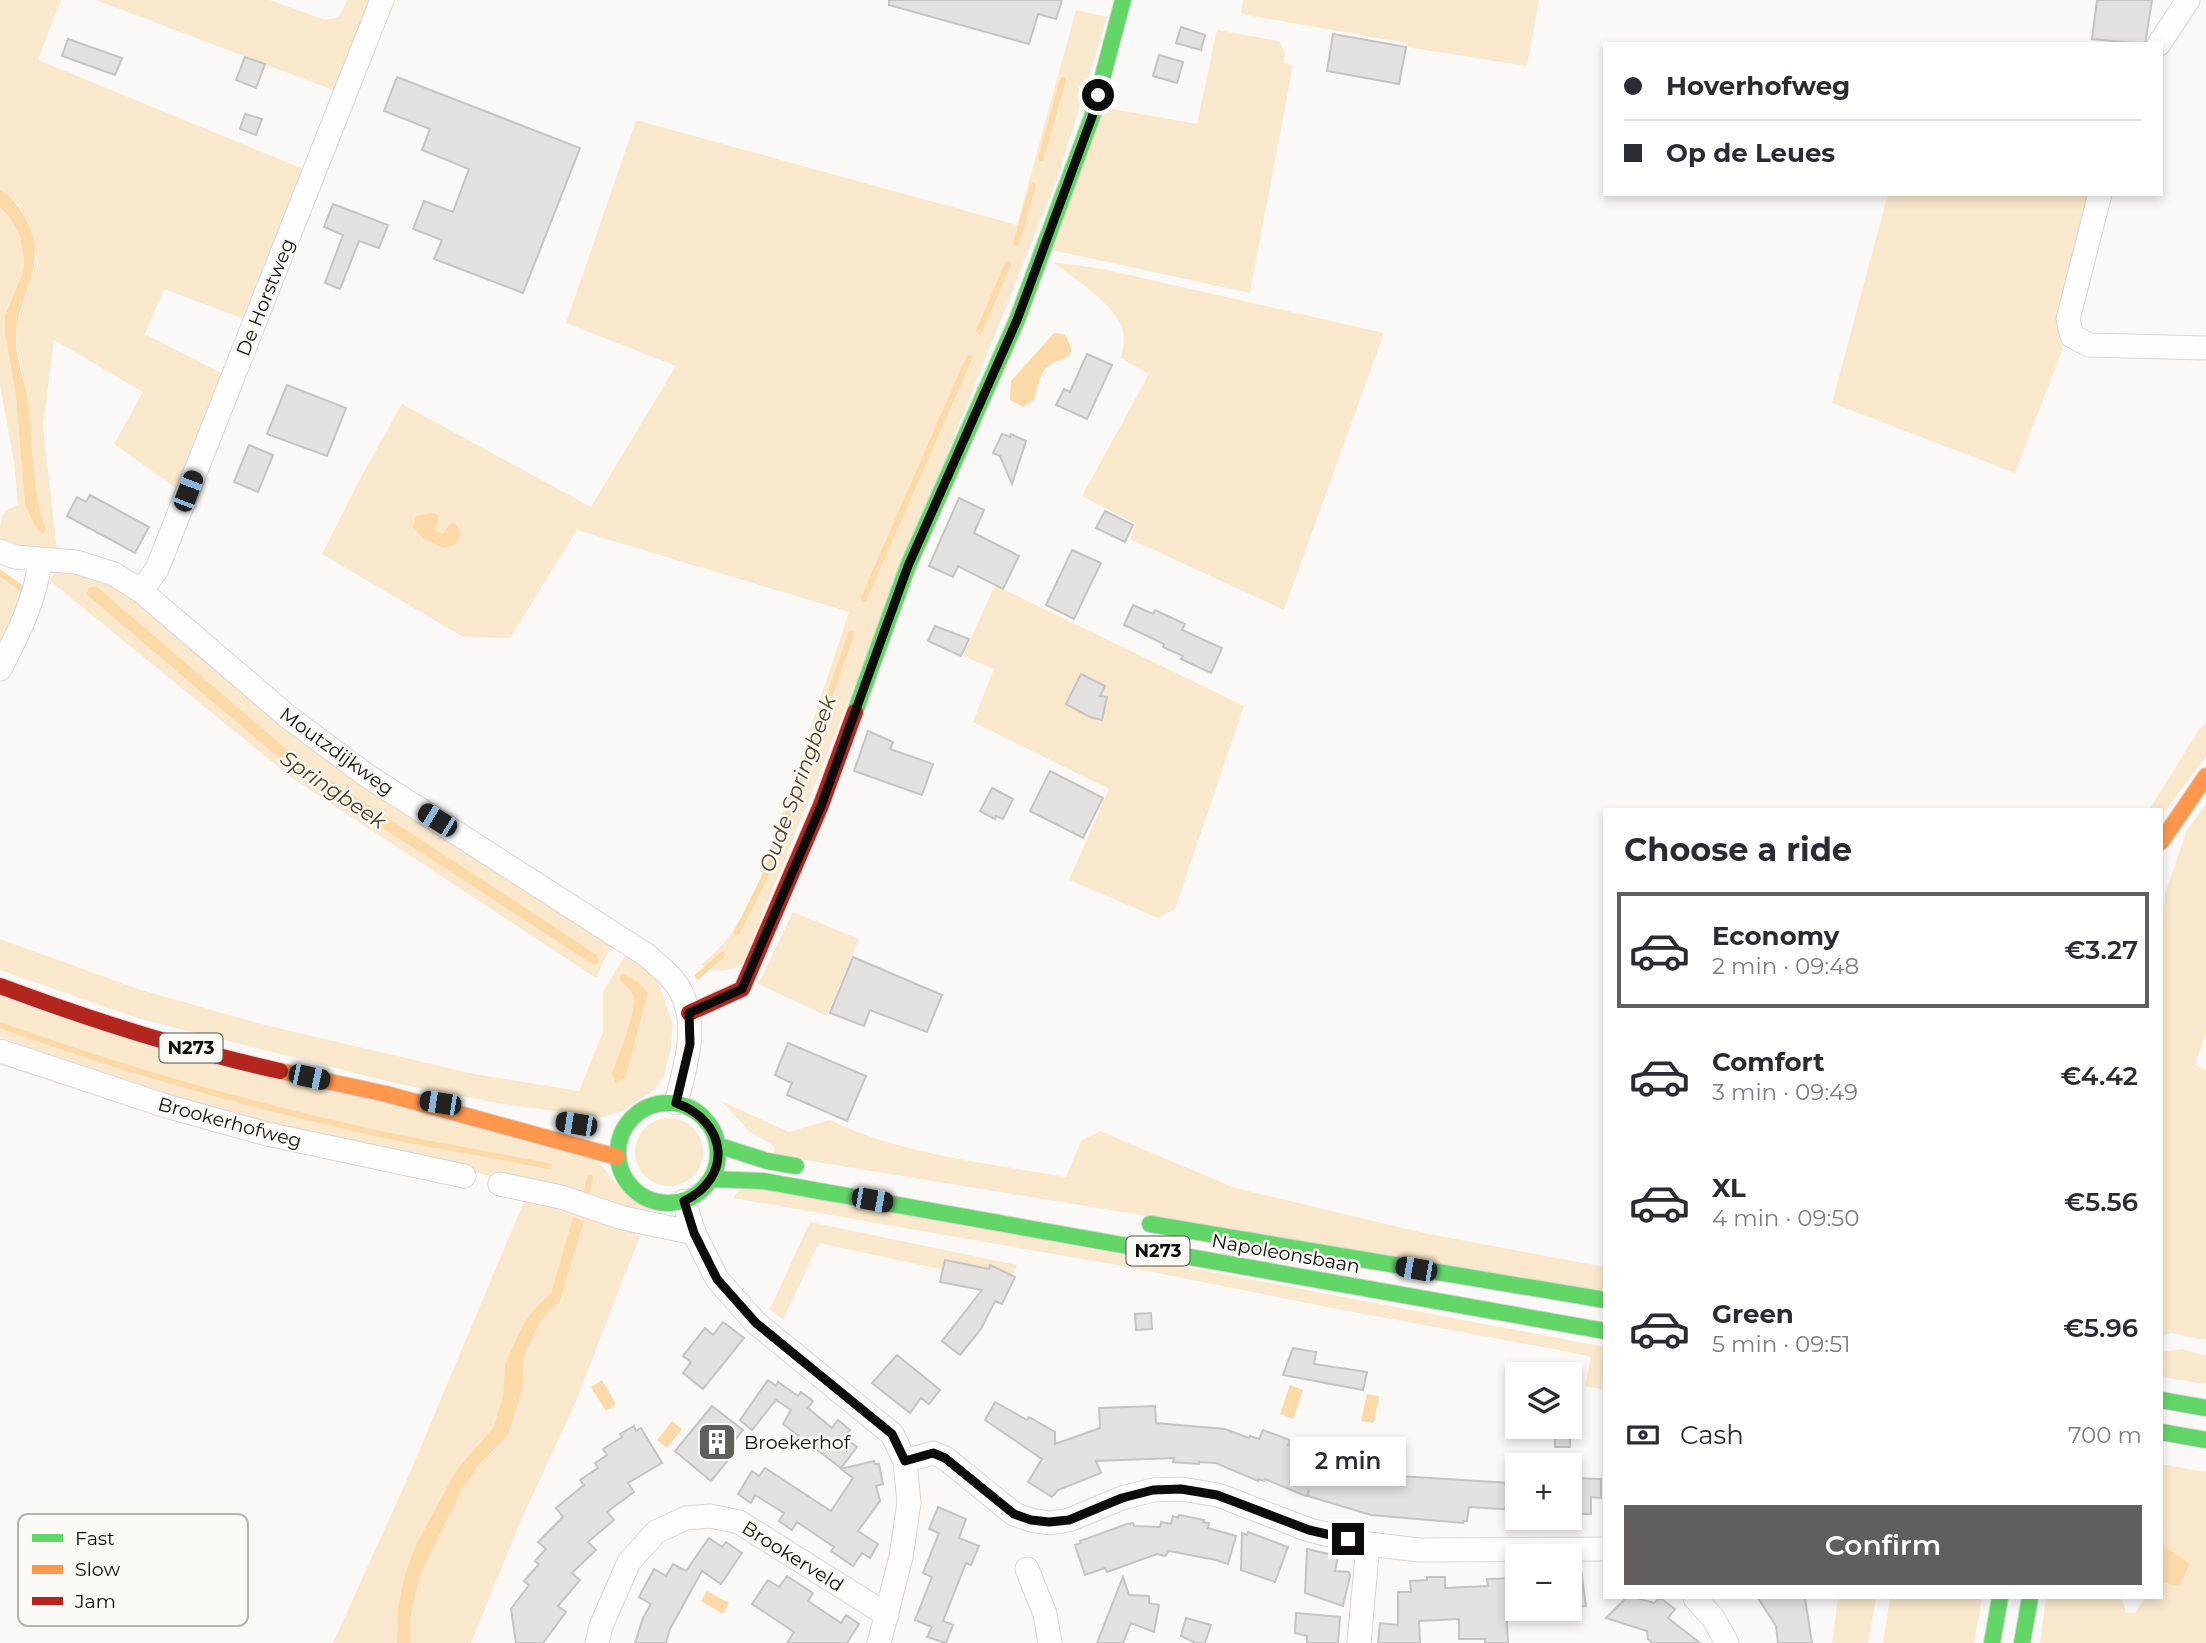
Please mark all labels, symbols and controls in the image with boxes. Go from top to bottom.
text: Hoverhofweg [1666,70,1850,102]
route start [1082,79,1114,111]
text: Op de Leues [1666,137,1835,169]
street label: De Horstweg [231,235,300,359]
car [171,468,206,514]
water label: Oude Springbeek [754,691,842,875]
street label: Moutzdijkweg [275,702,398,800]
water label: Springbeek [276,745,392,835]
car [414,800,461,840]
text: Choose a ride [1624,830,1852,869]
icon: car [1628,919,1691,982]
text: Economy [1712,920,1839,952]
text: €3.27 [2064,934,2138,966]
text: 2 min · 09:48 [1712,952,1859,980]
road number: N273 [160,1034,222,1063]
icon: car [1628,1045,1691,1108]
text: Comfort [1712,1046,1824,1078]
text: €4.42 [2060,1060,2138,1092]
car [287,1062,332,1092]
text: 3 min · 09:49 [1712,1078,1858,1106]
car [418,1089,463,1117]
street label: Brookerhofweg [156,1092,304,1153]
car [554,1110,599,1138]
icon: car [1628,1171,1691,1234]
text: XL [1712,1172,1746,1204]
car [850,1186,895,1214]
text: €5.56 [2064,1186,2138,1218]
text: 4 min · 09:50 [1712,1204,1860,1232]
street label: Napoleonsbaan [1210,1229,1362,1278]
road number: N273 [1126,1236,1190,1266]
car [1394,1255,1439,1283]
icon: car [1628,1297,1691,1360]
text: Green [1712,1298,1794,1330]
text: €5.96 [2063,1312,2138,1344]
text: 5 min · 09:51 [1712,1330,1850,1358]
map controls [1505,1362,1582,1621]
button: layers [1505,1362,1582,1439]
icon: cash [1624,1416,1662,1454]
text: Cash [1680,1419,1744,1451]
building icon: Broekerhof [696,1421,738,1463]
text: 700 m [2068,1421,2142,1449]
place label: Broekerhof [744,1431,852,1454]
callout: 2 min [1290,1438,1406,1486]
text: 2 min [1315,1447,1381,1475]
button: + [1505,1453,1582,1530]
button: Confirm [1624,1505,2142,1585]
legend [18,1514,248,1626]
street label: Brookerveld [738,1516,848,1597]
route end [1332,1523,1364,1555]
text: Fast [75,1527,115,1550]
button: − [1505,1544,1582,1621]
text: Slow [75,1558,120,1581]
text: Jam [74,1590,116,1613]

